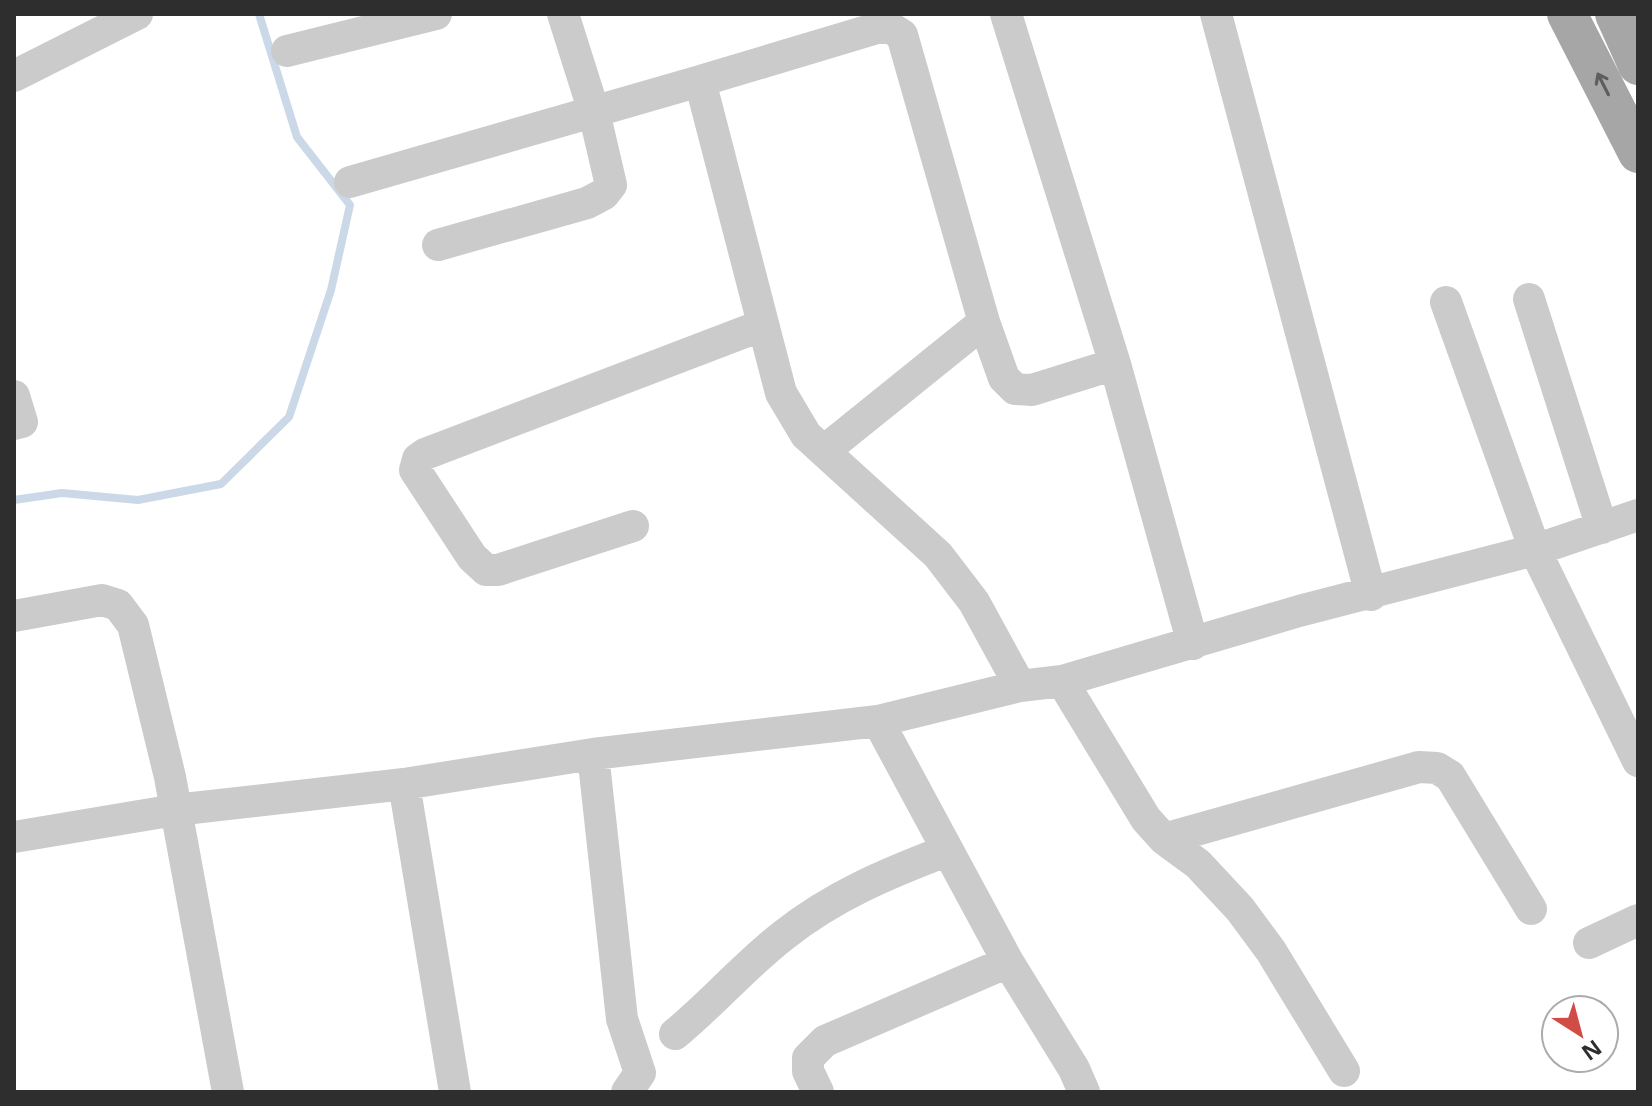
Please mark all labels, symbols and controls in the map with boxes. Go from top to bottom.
one-way arrow [1594,72,1610,96]
north arrow [1540,994,1620,1074]
text: N [1576,1034,1608,1068]

